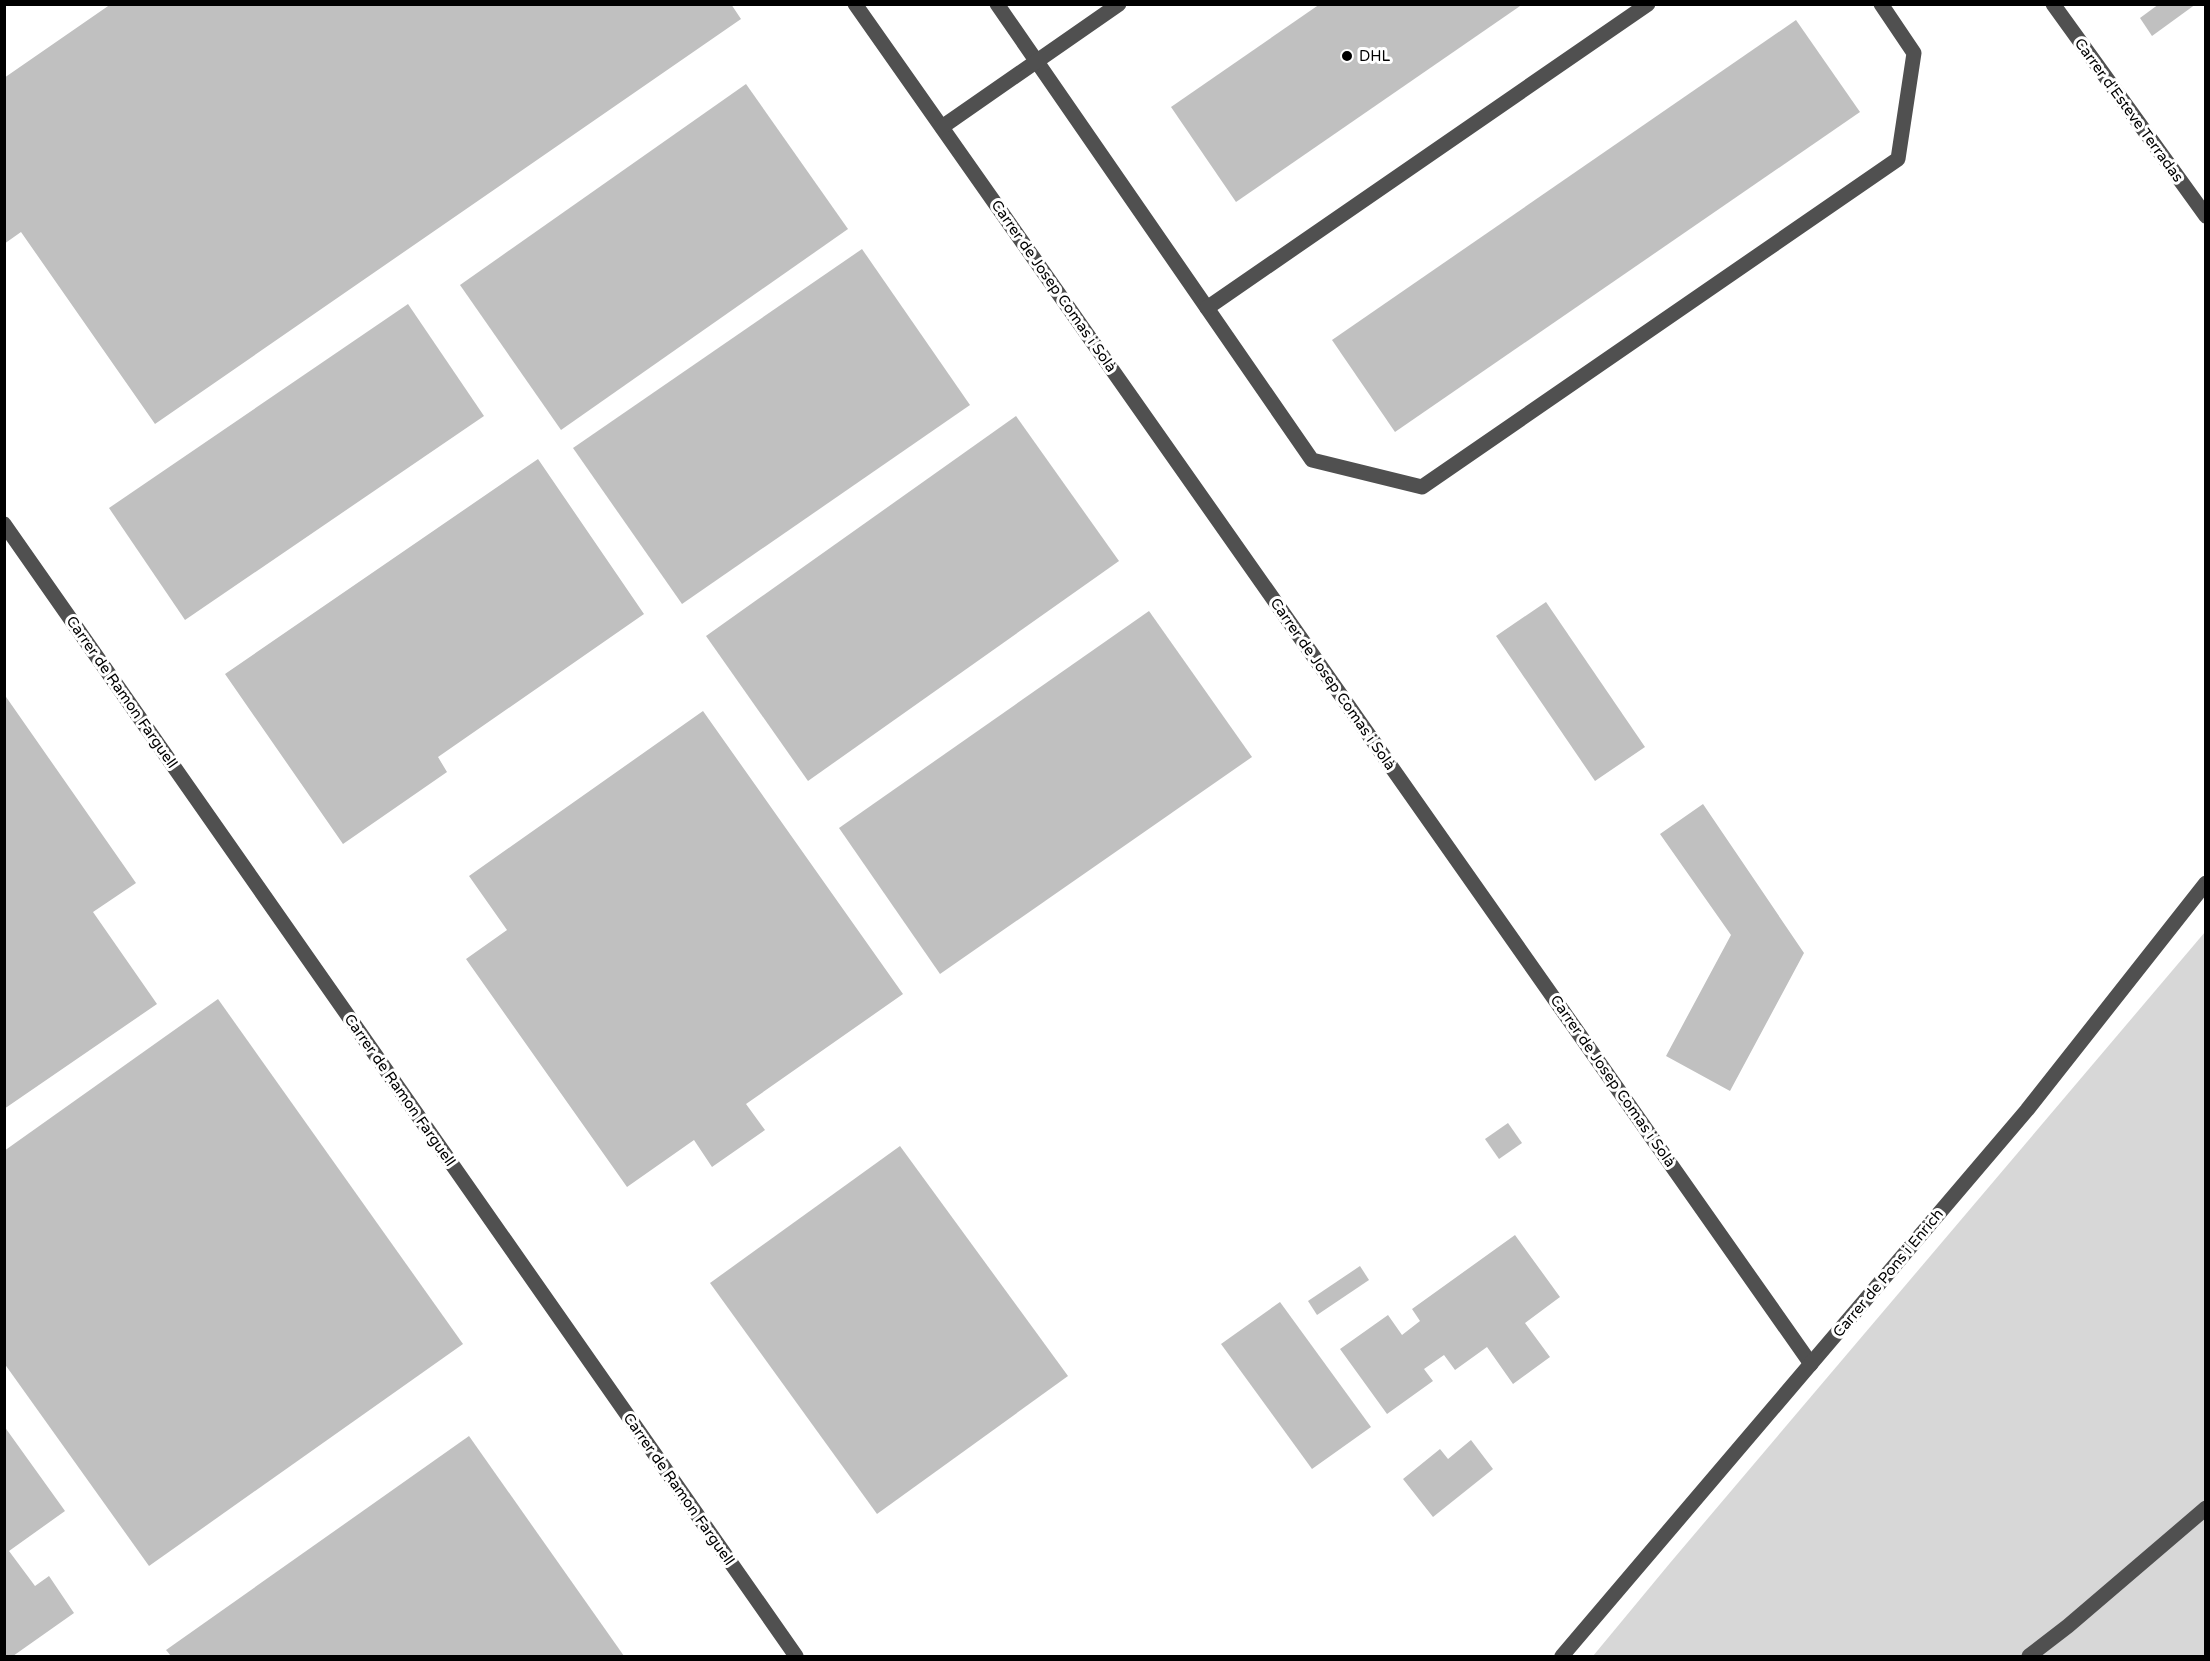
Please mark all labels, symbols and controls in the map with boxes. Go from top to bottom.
street label: Carrer d'Esteve Terradas [2071,34,2187,186]
place label: DHL [1359,47,1391,65]
marker: DHL [1340,49,1354,63]
street label: Carrer de Josep Comas i Solà [988,196,1120,376]
street label: Carrer de Josep Comas i Solà [1267,594,1399,774]
street label: Carrer de Ramon Farguell [63,612,181,772]
street label: Carrer de Josep Comas i Solà [1547,991,1679,1171]
street label: Carrer de Ramon Farguell [341,1010,459,1170]
street label: Carrer de Pons i Enrich [1829,1205,1947,1341]
street label: Carrer de Ramon Farguell [620,1409,738,1569]

